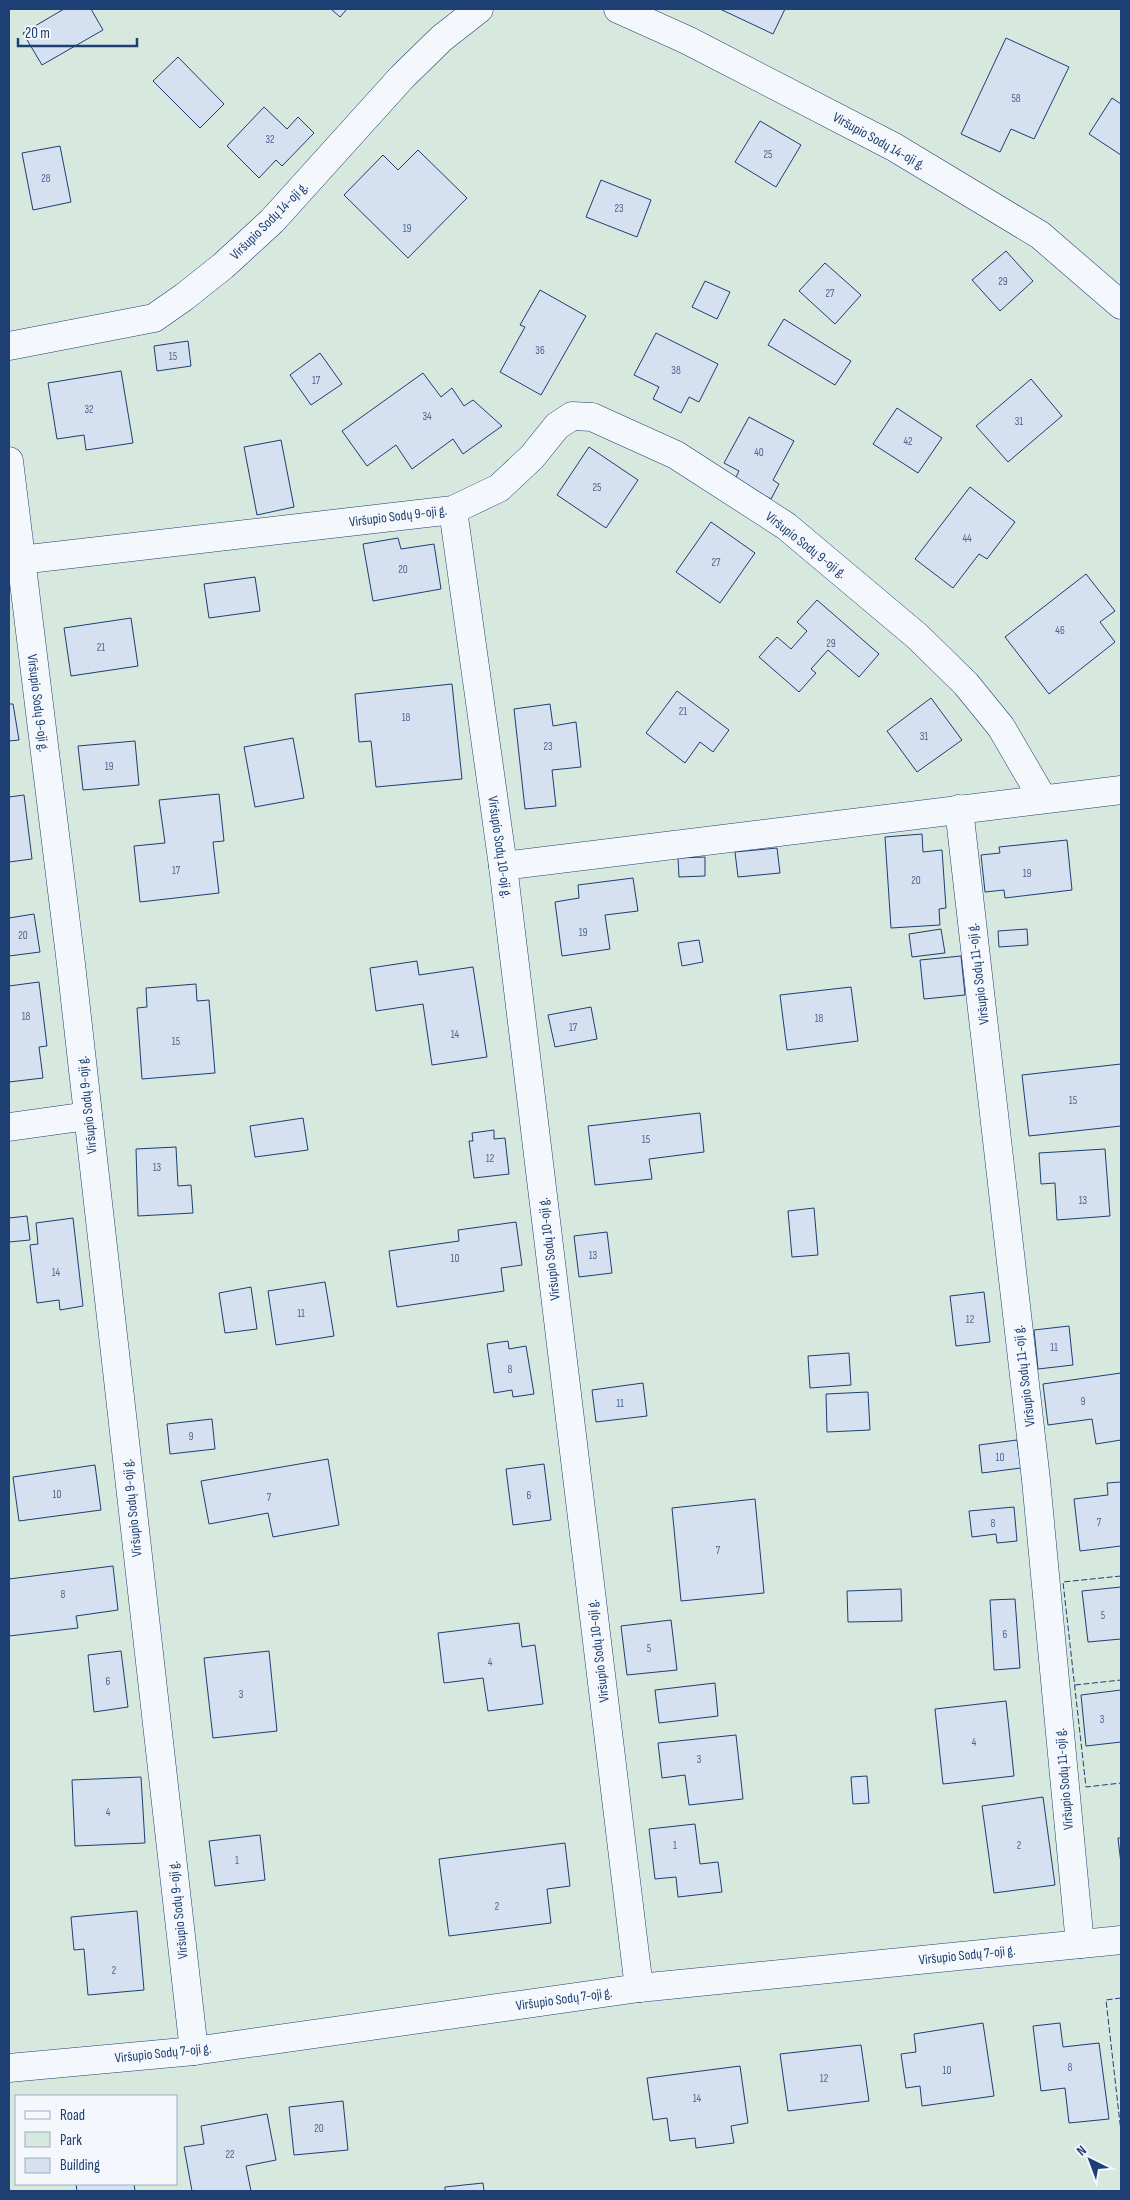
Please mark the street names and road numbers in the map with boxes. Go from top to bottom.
street label: Viršupio Sodų 14-oji g. [830,109,928,173]
street label: Viršupio Sodų 14-oji g. [227,179,311,263]
street label: Viršupio Sodų 9-oji g. [348,502,448,530]
street label: Viršupio Sodų 9-oji g. [762,508,850,582]
street label: Viršupio Sodų 9-oji g. [24,653,52,753]
street label: Viršupio Sodų 10-oji g. [484,795,516,899]
street label: Viršupio Sodų 11-oji g. [963,922,993,1026]
street label: Viršupio Sodų 9-oji g. [73,1055,101,1155]
street label: Viršupio Sodų 10-oji g. [534,1197,564,1301]
street label: Viršupio Sodų 11-oji g. [1009,1324,1039,1428]
street label: Viršupio Sodų 9-oji g. [118,1458,146,1558]
street label: Viršupio Sodų 10-oji g. [583,1599,613,1703]
street label: Viršupio Sodų 11-oji g. [1051,1727,1077,1831]
street label: Viršupio Sodų 9-oji g. [164,1860,192,1960]
street label: Viršupio Sodų 7-oji g. [918,1941,1016,1969]
street label: Viršupio Sodų 7-oji g. [515,1984,613,2014]
street label: Viršupio Sodų 7-oji g. [114,2039,212,2067]

